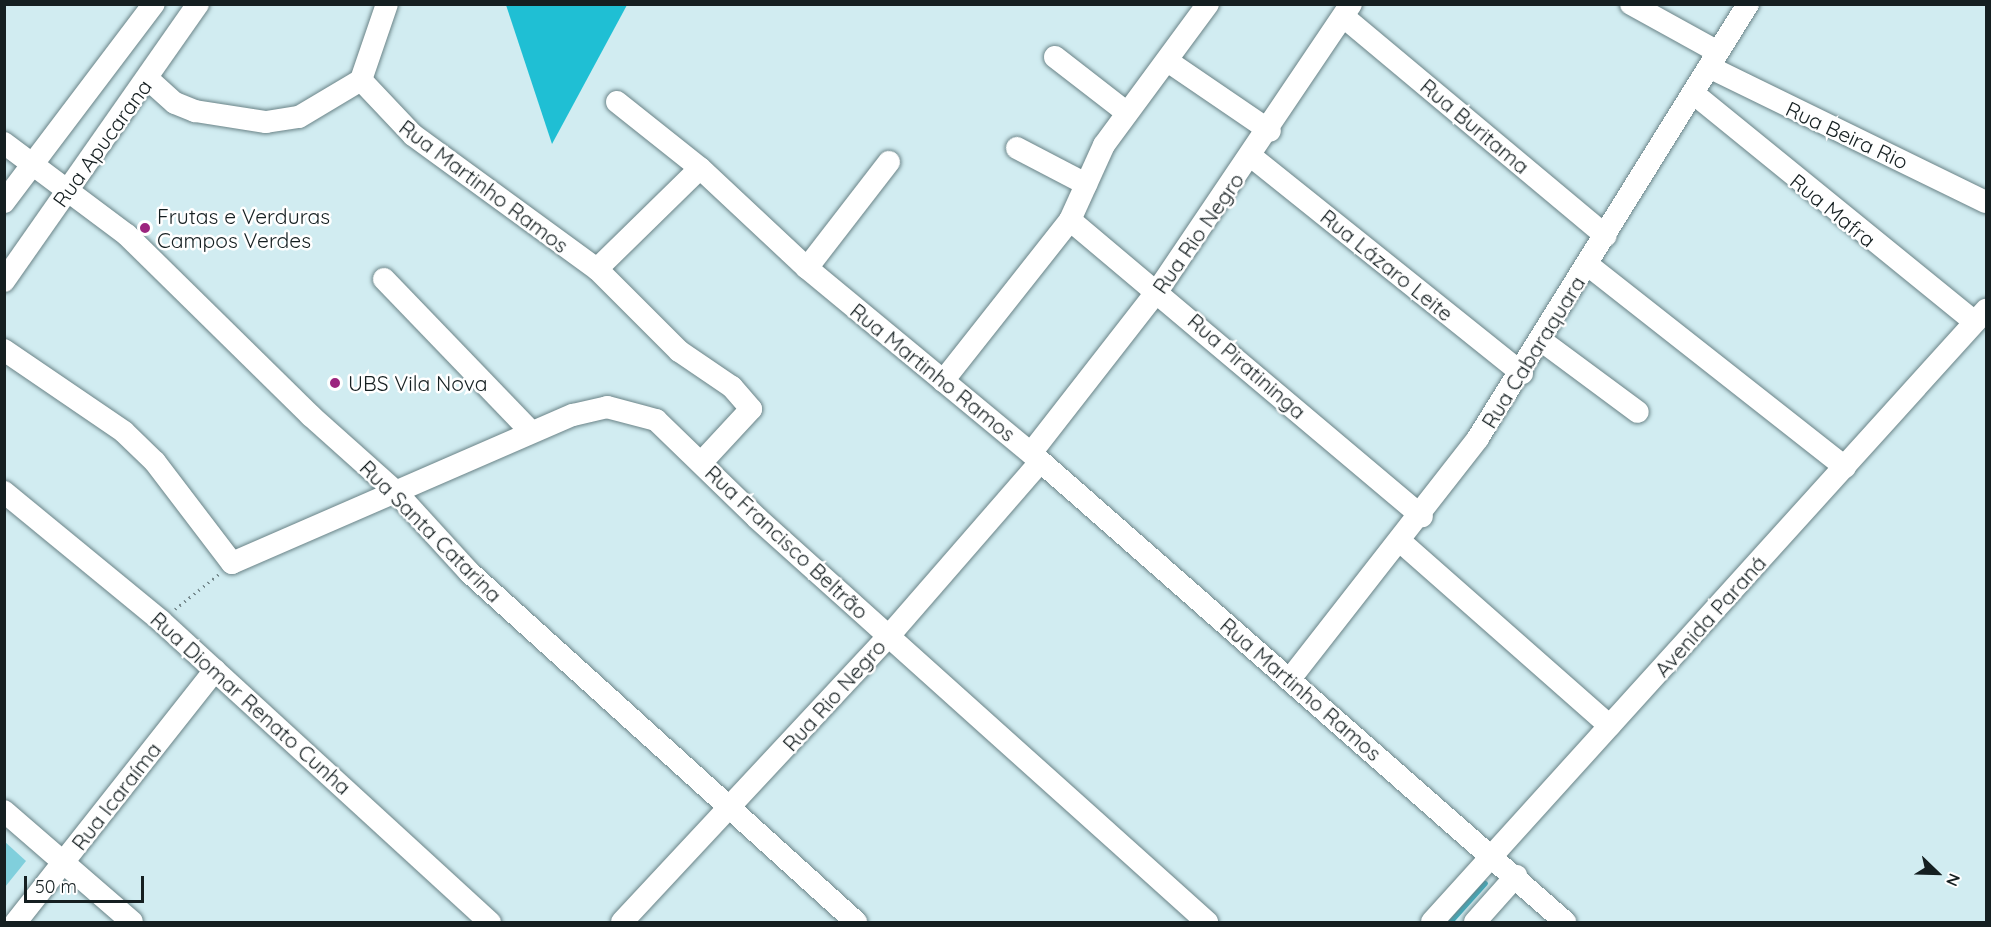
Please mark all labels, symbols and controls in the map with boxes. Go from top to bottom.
street label: Rua Buritama [1416,73,1534,179]
street label: Rua Apucarana [47,74,157,212]
street label: Rua Beira Rio [1782,96,1912,174]
street label: Rua Martinho Ramos [395,114,573,258]
street label: Rua Rio Negro [1147,168,1249,298]
street label: Rua Mafra [1785,168,1881,252]
place label: Frutas e Verduras Campos Verdes [157,203,330,253]
street label: Rua Lázaro Leite [1316,204,1458,326]
marker: Frutas e Verduras Campos Verdes [138,221,152,235]
street label: Rua Cabaraquara [1476,271,1590,433]
street label: Rua Martinho Ramos [845,298,1021,446]
street label: Rua Piratininga [1183,308,1311,424]
place label: UBS Vila Nova [348,370,488,396]
marker: UBS Vila Nova [326,374,344,392]
street label: Rua Santa Catarina [355,455,507,607]
street label: Rua Francisco Beltrão [700,460,874,624]
street label: Avenida Paraná [1649,550,1771,682]
street label: Rua Diomar Renato Cunha [146,606,356,800]
street label: Rua Martinho Ramos [1215,612,1387,766]
street label: Rua Rio Negro [777,634,891,756]
street label: Rua Icaraíma [66,737,166,855]
north arrow [1907,843,1967,903]
scale bar [27,864,147,902]
text: N [1942,871,1965,889]
text: 50 m [35,875,77,898]

